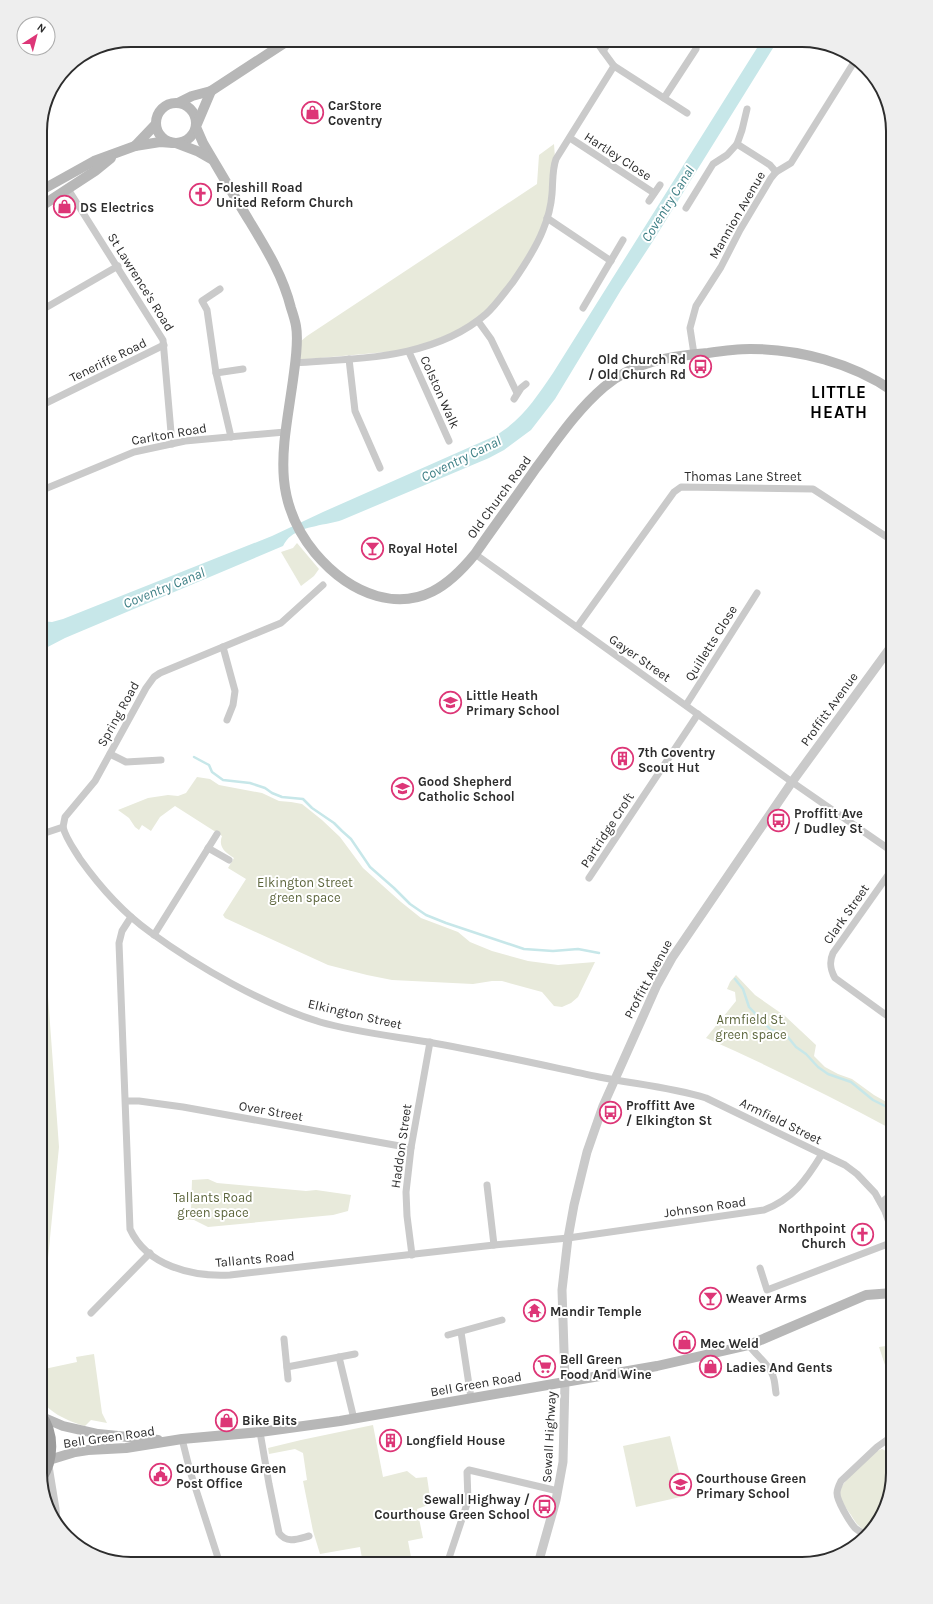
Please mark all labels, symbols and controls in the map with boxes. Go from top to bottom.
north arrow [16,16,56,56]
text: N [35,21,49,36]
place label: CarStore Coventry [328,98,383,128]
shop icon: CarStore Coventry [300,99,326,125]
street label: Hartley Close [582,129,655,183]
water label: Coventry Canal [638,162,698,245]
street label: Mannion Avenue [706,168,768,261]
place label: Foleshill Road United Reform Church [216,180,353,210]
church icon: Foleshill Road United Reform Church [187,181,213,207]
shop icon: DS Electrics [52,194,78,220]
place label: DS Electrics [80,200,154,215]
street label: St Lawrence's Road [105,230,177,334]
street label: Teneriffe Road [67,335,149,385]
place label: Old Church Rd / Old Church Rd [588,352,686,382]
street label: Colston Walk [417,353,463,431]
bus stop icon: Old Church Rd / Old Church Rd [688,353,714,379]
district label: LITTLE HEATH [810,382,868,422]
street label: Carlton Road [130,420,208,448]
water label: Coventry Canal [418,432,504,486]
street label: Old Church Road [464,453,534,541]
street label: Thomas Lane Street [684,469,802,484]
bar icon: Royal Hotel [360,535,386,561]
place label: Royal Hotel [388,541,458,556]
water label: Coventry Canal [121,564,208,612]
street label: Quilletts Close [682,602,740,683]
street label: Gayer Street [606,631,674,685]
street label: Proffitt Avenue [797,669,861,749]
street label: Spring Road [94,679,142,749]
place label: Little Heath Primary School [466,688,560,718]
school or university icon: Little Heath Primary School [438,689,464,715]
place label: 7th Coventry Scout Hut [638,745,716,775]
building icon: 7th Coventry Scout Hut [609,746,635,772]
place label: Good Shepherd Catholic School [418,774,515,804]
school or university icon: Good Shepherd Catholic School [389,775,415,801]
street label: Partridge Croft [577,790,637,870]
place label: Proffitt Ave / Dudley St [794,806,863,836]
bus stop icon: Proffitt Ave / Dudley St [765,807,791,833]
park label: Elkington Street green space [257,875,353,905]
street label: Clark Street [820,881,872,947]
street label: Proffitt Avenue [621,937,675,1021]
street label: Elkington Street [307,996,404,1032]
park label: Armfield St. green space [715,1012,787,1042]
street label: Armfield Street [738,1095,825,1147]
street label: Over Street [238,1098,304,1124]
place label: Proffitt Ave / Elkington St [626,1098,712,1128]
bus stop icon: Proffitt Ave / Elkington St [598,1099,624,1125]
street label: Haddon Street [388,1103,414,1189]
park label: Tallants Road green space [173,1190,253,1220]
street label: Johnson Road [663,1194,747,1220]
place label: Northpoint Church [778,1221,846,1251]
church icon: Northpoint Church [849,1222,875,1248]
street label: Tallants Road [215,1248,295,1270]
bar icon: Weaver Arms [698,1285,724,1311]
place label: Weaver Arms [726,1291,807,1306]
temple icon: Mandir Temple [521,1298,547,1324]
place label: Mandir Temple [550,1304,642,1319]
shop icon: Mec Weld [672,1330,698,1356]
place label: Mec Weld [700,1336,759,1351]
place label: Bell Green Food And Wine [560,1352,652,1382]
supermarket icon: Bell Green Food And Wine [532,1353,558,1379]
shop icon: Ladies And Gents [697,1354,723,1380]
place label: Ladies And Gents [726,1360,833,1375]
street label: Bell Green Road [429,1369,523,1399]
street label: Sewall Highway [539,1391,559,1483]
shop icon: Bike Bits [213,1407,239,1433]
place label: Bike Bits [242,1413,297,1428]
street label: Bell Green Road [62,1423,156,1451]
building icon: Longfield House [378,1427,404,1453]
place label: Longfield House [406,1433,505,1448]
place label: Courthouse Green Post Office [176,1461,286,1491]
public building icon: Courthouse Green Post Office [148,1462,174,1488]
place label: Courthouse Green Primary School [696,1471,806,1501]
school or university icon: Courthouse Green Primary School [668,1472,694,1498]
place label: Sewall Highway / Courthouse Green School [374,1492,530,1522]
bus stop icon: Sewall Highway / Courthouse Green School [532,1493,558,1519]

